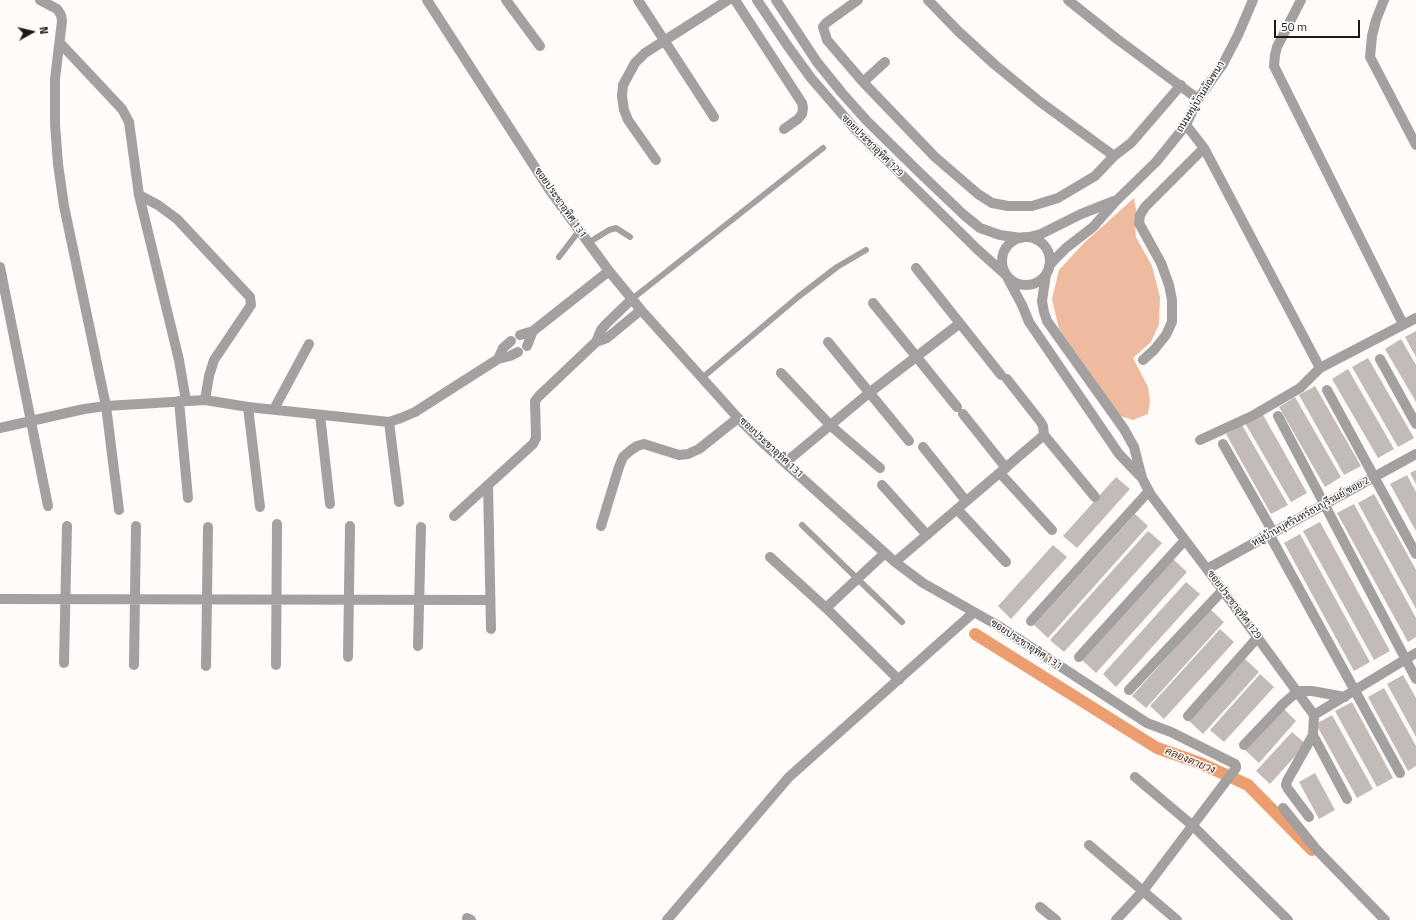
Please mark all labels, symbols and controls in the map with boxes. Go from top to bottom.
north arrow [12,12,52,52]
scale bar [1276,12,1362,38]
text: 50 m [1281,17,1307,36]
text: N [35,25,52,35]
street label: ถนนหมู่บ้านมัณฑนา [1174,59,1228,135]
street label: ซอยประชาอุทิศ 129 [838,112,906,180]
street label: ซอยประชาอุทิศ 131 [531,166,589,240]
street label: ซอยประชาอุทิศ 131 [737,415,805,481]
street label: หมู่บ้านบุศรินทร์ธนบุรีรมย์ ซอย 2 [1250,475,1372,549]
street label: ซอยประชาอุทิศ 129 [1204,568,1264,642]
street label: ซอยประชาอุทิศ 131 [988,617,1064,673]
water label: คลองตายวง [1163,745,1217,777]

